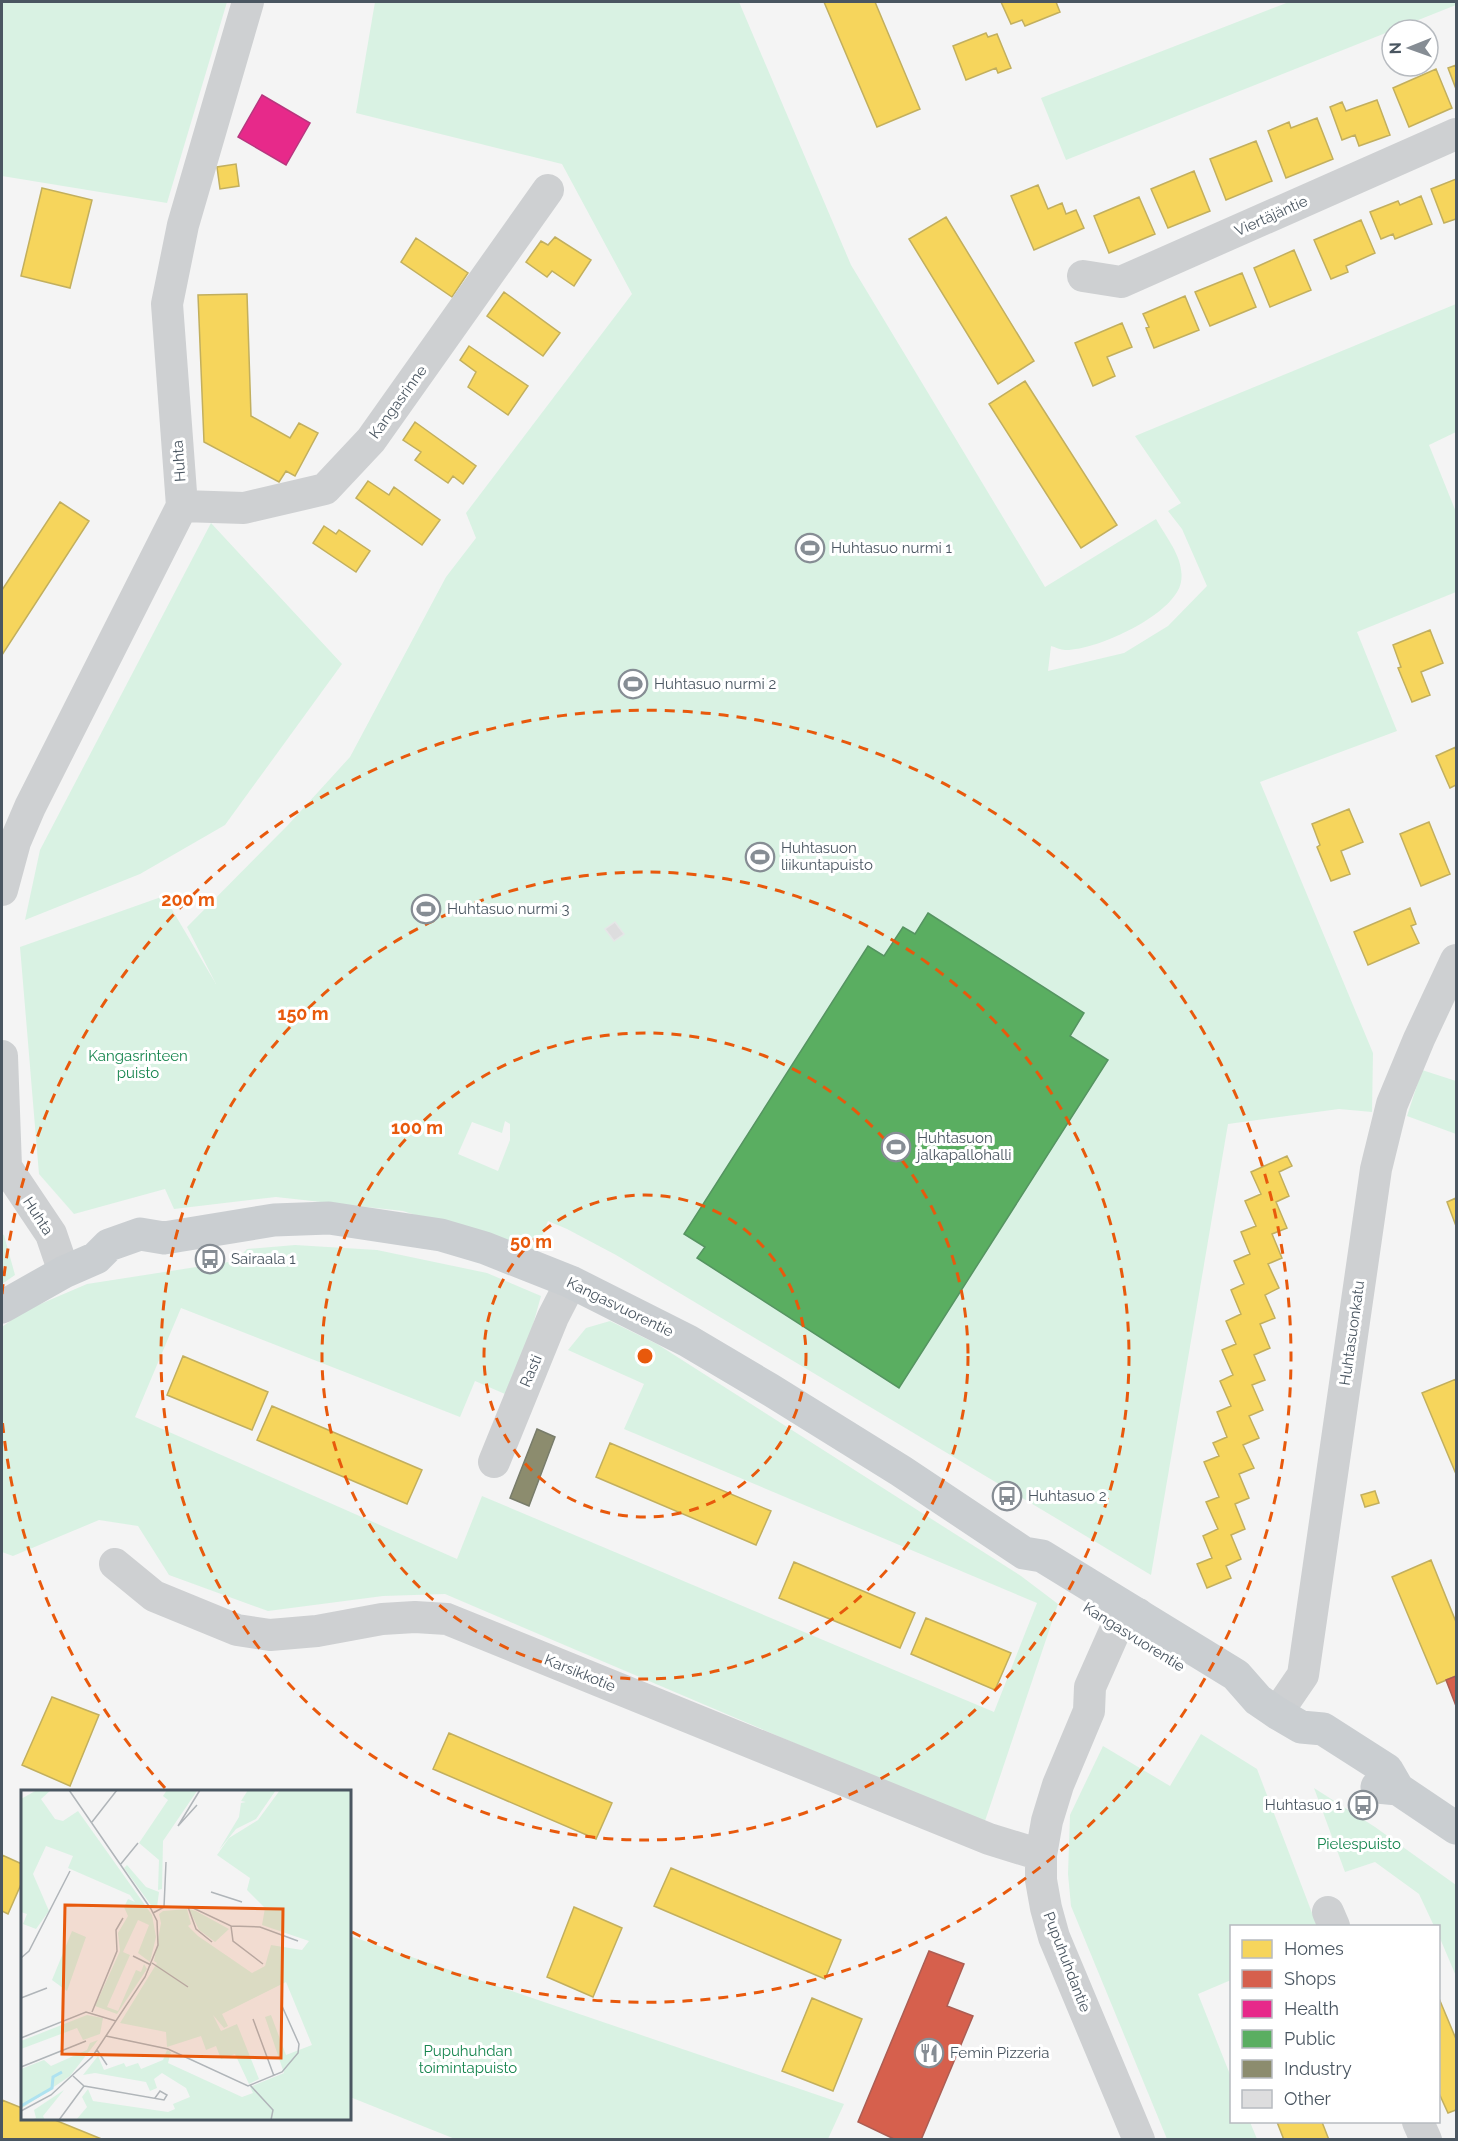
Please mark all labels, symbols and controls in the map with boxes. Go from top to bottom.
north arrow [1380,18,1440,78]
text: N [1386,42,1405,55]
street label: Viertäjäntie [1232,192,1310,240]
street label: Kangasrinne [365,362,431,442]
street label: Huhta [169,439,189,483]
sports icon: Huhtasuo nurmi 1 [794,532,826,564]
place label: Huhtasuo nurmi 1 [831,539,953,557]
sports icon: Huhtasuo nurmi 2 [617,668,649,700]
place label: Huhtasuo nurmi 2 [654,675,777,693]
place label: Huhtasuon liikuntapuisto [781,839,873,874]
sports icon: Huhtasuon liikuntapuisto [744,841,776,873]
text: 200 m [161,889,215,910]
sports icon: Huhtasuo nurmi 3 [410,893,442,925]
place label: Huhtasuo nurmi 3 [447,900,570,918]
text: 150 m [278,1003,329,1024]
park label: Kangasrinteen puisto [88,1047,188,1082]
text: 100 m [391,1117,443,1138]
place label: Huhtasuon jalkapallohalli [915,1129,1012,1164]
sports icon: Huhtasuon jalkapallohalli [880,1131,912,1163]
street label: Huhta [19,1194,57,1238]
text: 50 m [510,1231,552,1252]
bus stop icon: Sairaala 1 [194,1243,226,1275]
place label: Sairaala 1 [231,1250,296,1268]
street label: Kangasvuorentie [564,1273,676,1341]
street label: Huhtasuonkatu [1336,1279,1368,1387]
centre of rings [635,1346,655,1366]
street label: Rasti [516,1352,546,1390]
bus stop icon: Huhtasuo 2 [991,1480,1023,1512]
place label: Huhtasuo 2 [1028,1487,1107,1505]
street label: Kangasvuorentie [1080,1598,1188,1676]
street label: Karsikkotie [542,1651,618,1695]
bus stop icon: Huhtasuo 1 [1347,1789,1379,1821]
inset map [21,1790,351,2120]
place label: Huhtasuo 1 [1265,1796,1343,1814]
park label: Pielespuisto [1317,1835,1401,1853]
street label: Pupuhuhdantie [1040,1909,1094,2015]
legend [1230,1925,1440,2123]
text: Homes [1284,1938,1344,1959]
text: Shops [1284,1968,1336,1989]
text: Health [1284,1998,1339,2019]
text: Public [1284,2028,1336,2049]
restaurant icon: Femin Pizzeria [913,2037,945,2069]
park label: Pupuhuhdan toimintapuisto [419,2042,517,2077]
place label: Femin Pizzeria [950,2044,1049,2062]
text: Industry [1284,2058,1352,2079]
text: Other [1284,2088,1332,2109]

